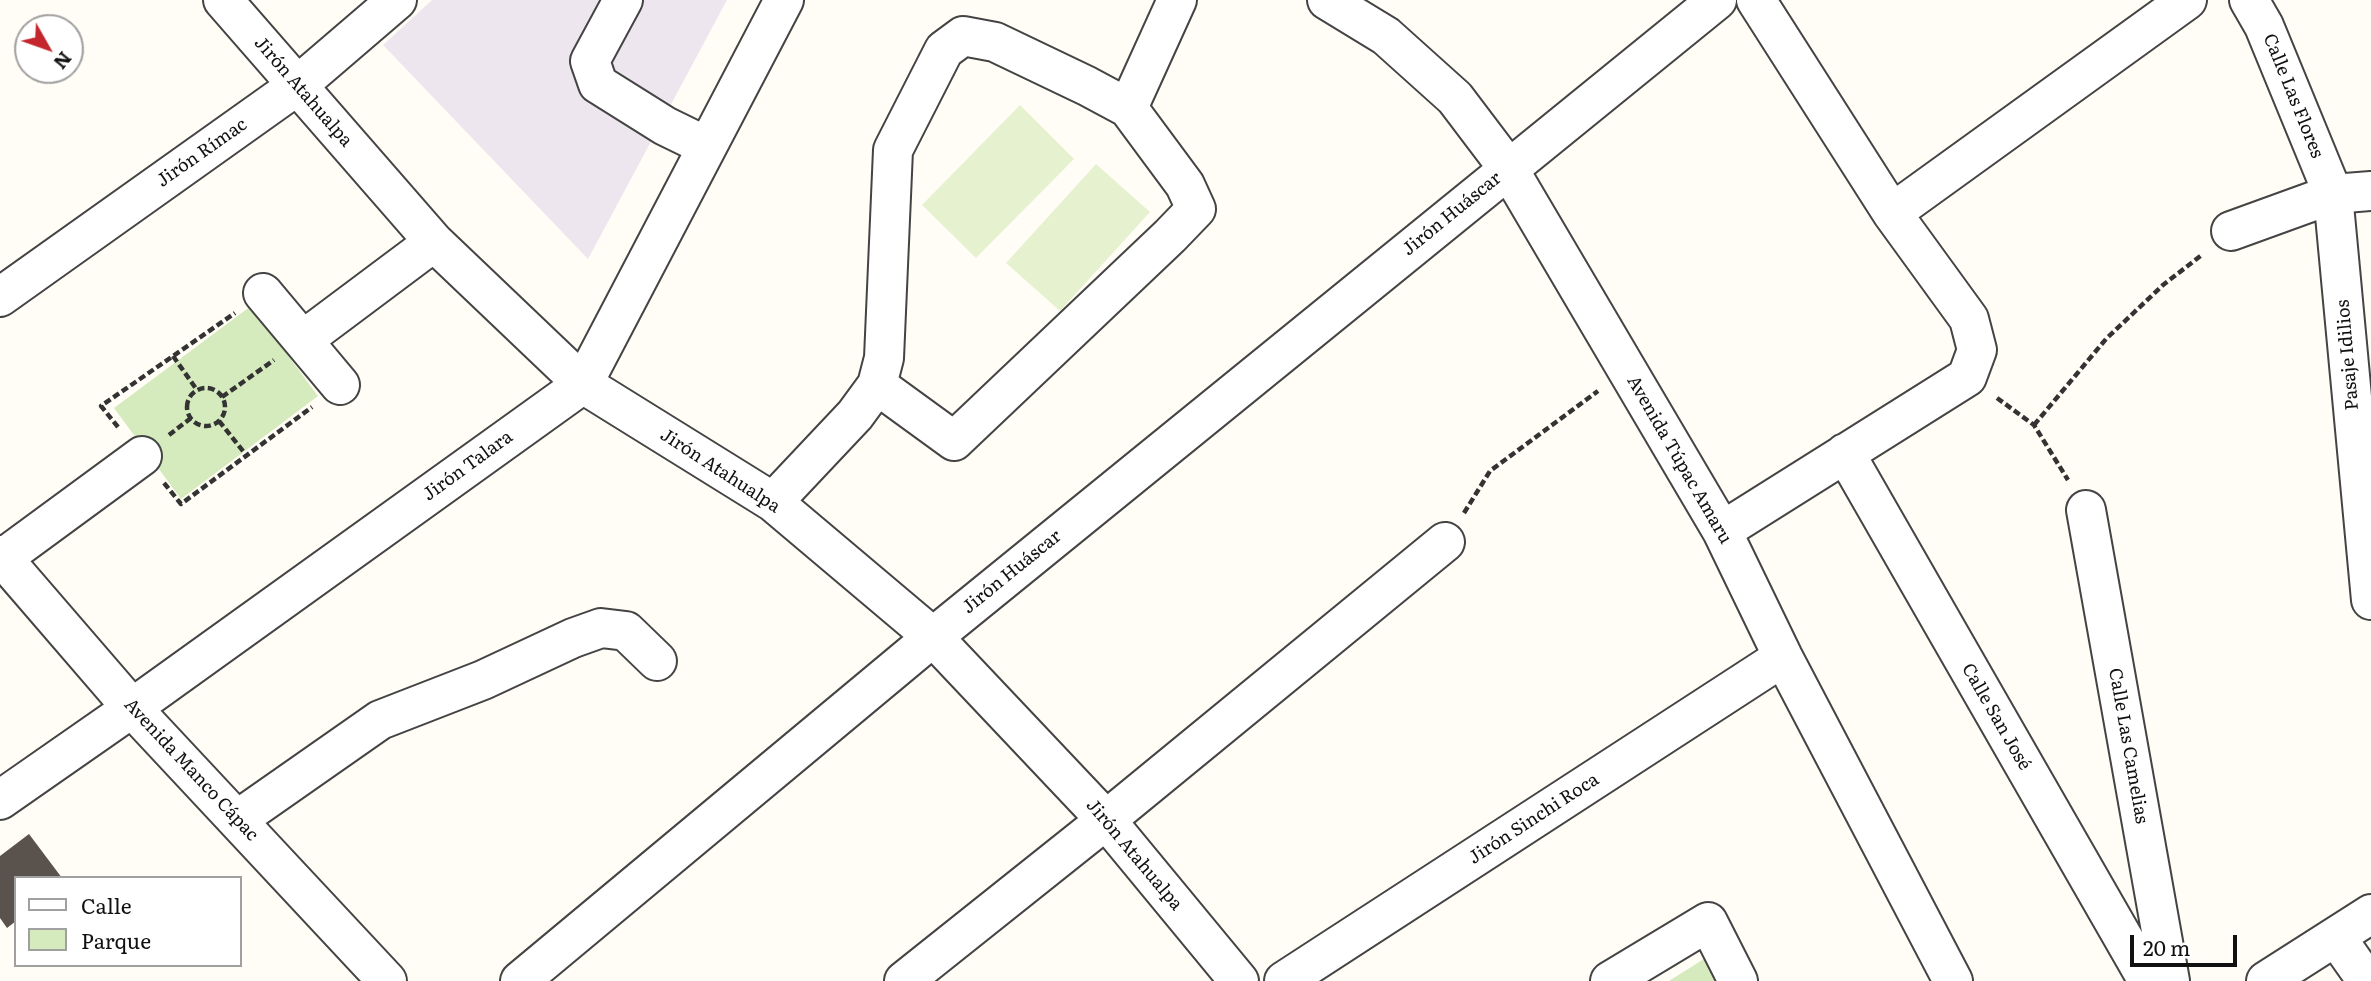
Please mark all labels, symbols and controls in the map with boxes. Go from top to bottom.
north arrow [14,14,84,84]
street label: Calle Las Flores [2258,31,2328,161]
street label: Jirón Atahualpa [249,33,357,151]
text: N [48,46,79,76]
street label: Jirón Rímac [153,114,251,192]
street label: Jirón Huáscar [1398,168,1506,260]
street label: Pasaje Idilios [2332,299,2364,411]
street label: Avenida Túpac Amaru [1622,372,1736,548]
street label: Jirón Atahualpa [656,424,784,518]
street label: Jirón Talara [419,426,517,506]
street label: Jirón Huáscar [958,526,1066,618]
street label: Calle San José [1957,660,2035,774]
street label: Calle Las Camelias [2104,666,2152,826]
street label: Avenida Manco Cápac [119,694,263,846]
street label: Jirón Sinchi Roca [1465,769,1603,869]
street label: Jirón Atahualpa [1081,795,1187,915]
legend [14,876,242,967]
text: Calle [81,889,132,920]
scale bar [2133,922,2240,966]
text: Parque [81,924,151,955]
text: 20 m [2143,931,2190,962]

